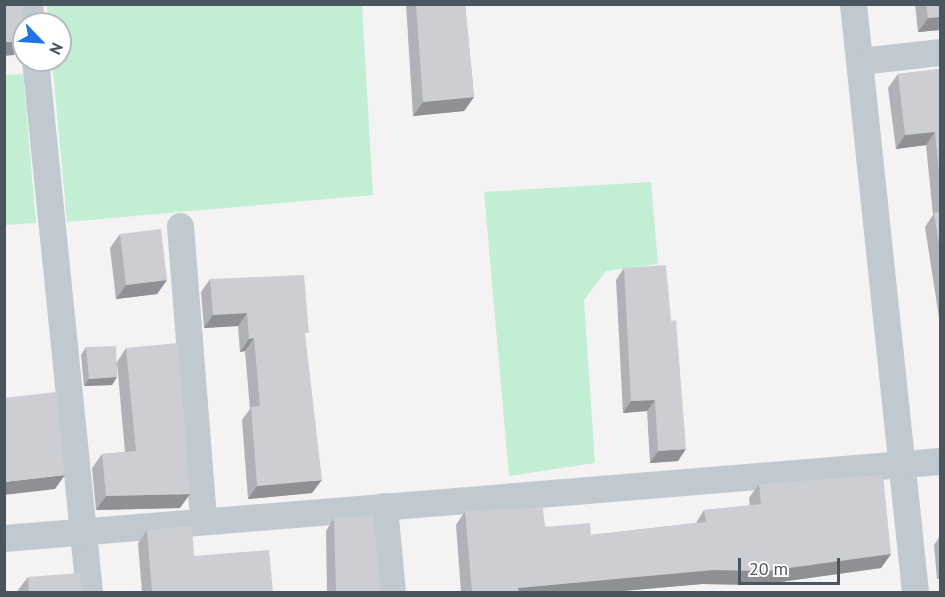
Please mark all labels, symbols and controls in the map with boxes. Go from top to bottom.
north arrow [12,12,72,72]
text: N [45,40,68,58]
scale bar [741,546,843,584]
text: 20 m [749,557,788,580]

